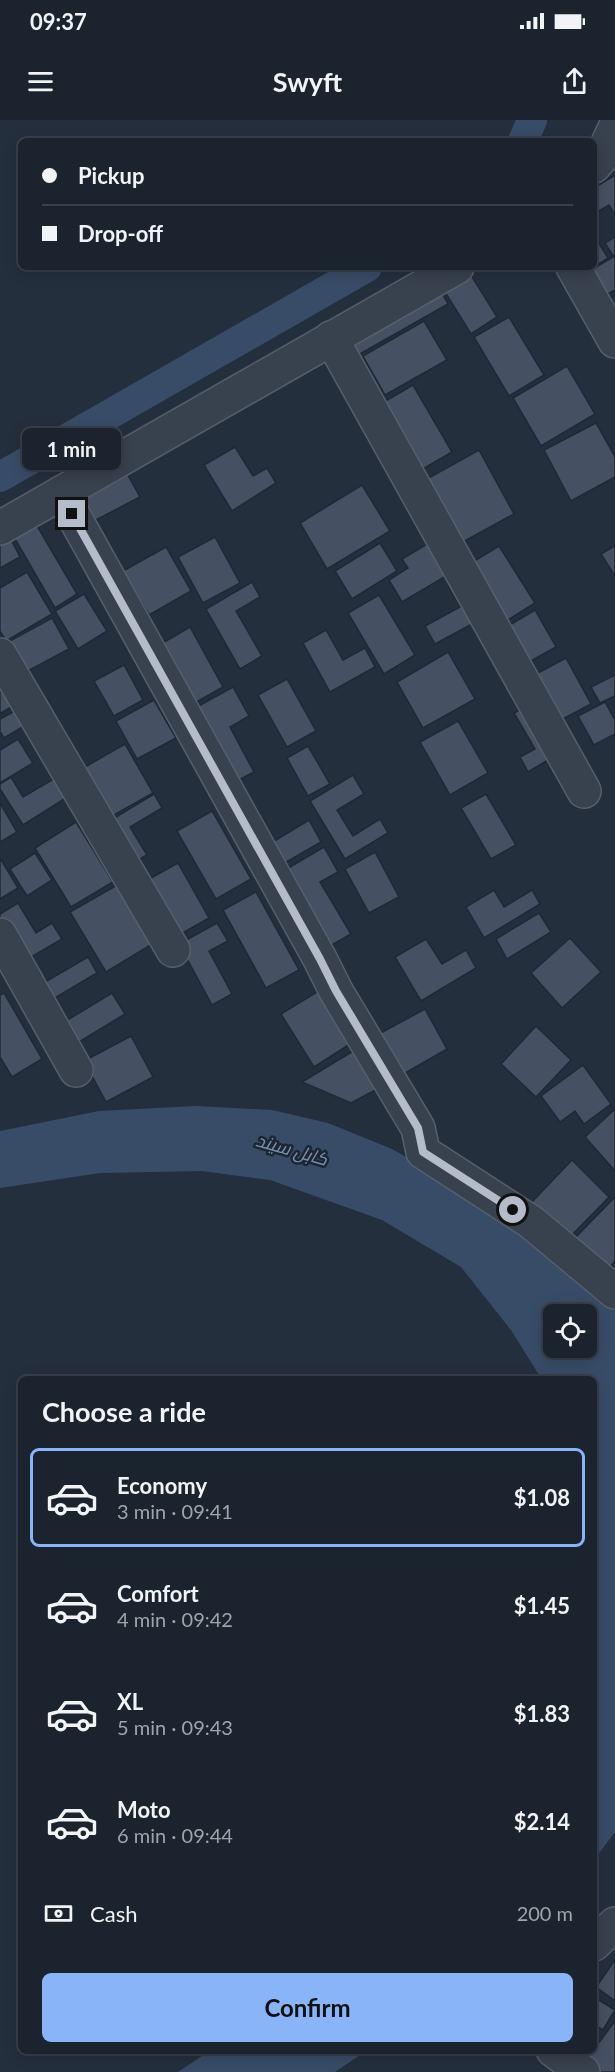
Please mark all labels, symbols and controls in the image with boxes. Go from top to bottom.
text: 09:37 [30,8,87,35]
icon: menu [24,65,57,98]
text: Swyft [273,65,342,98]
icon: share [558,65,591,98]
text: Pickup [78,162,144,189]
text: Drop-off [78,220,163,247]
callout: 1 min [22,427,122,469]
text: 1 min [47,437,96,461]
route end [58,500,85,527]
water label: کابل سيند [253,1128,331,1171]
route start [499,1196,526,1223]
map controls [543,1304,597,1358]
button: locate [543,1304,597,1358]
text: Choose a ride [42,1395,206,1428]
icon: car [45,1471,99,1525]
text: Economy [117,1472,207,1499]
text: $1.08 [514,1484,570,1511]
text: 3 min · 09:41 [117,1499,233,1523]
icon: car [45,1579,99,1633]
text: Comfort [117,1580,199,1607]
text: $1.45 [514,1592,570,1619]
text: 4 min · 09:42 [117,1607,233,1631]
icon: car [45,1687,99,1741]
text: XL [117,1688,143,1715]
text: $1.83 [514,1700,570,1727]
text: 5 min · 09:43 [117,1715,233,1739]
icon: car [45,1795,99,1849]
text: Moto [117,1796,171,1823]
text: $2.14 [514,1808,570,1835]
text: 6 min · 09:44 [117,1823,233,1847]
icon: cash [42,1897,75,1930]
text: Cash [90,1900,137,1927]
text: 200 m [517,1901,573,1925]
button: Confirm [42,1973,573,2042]

